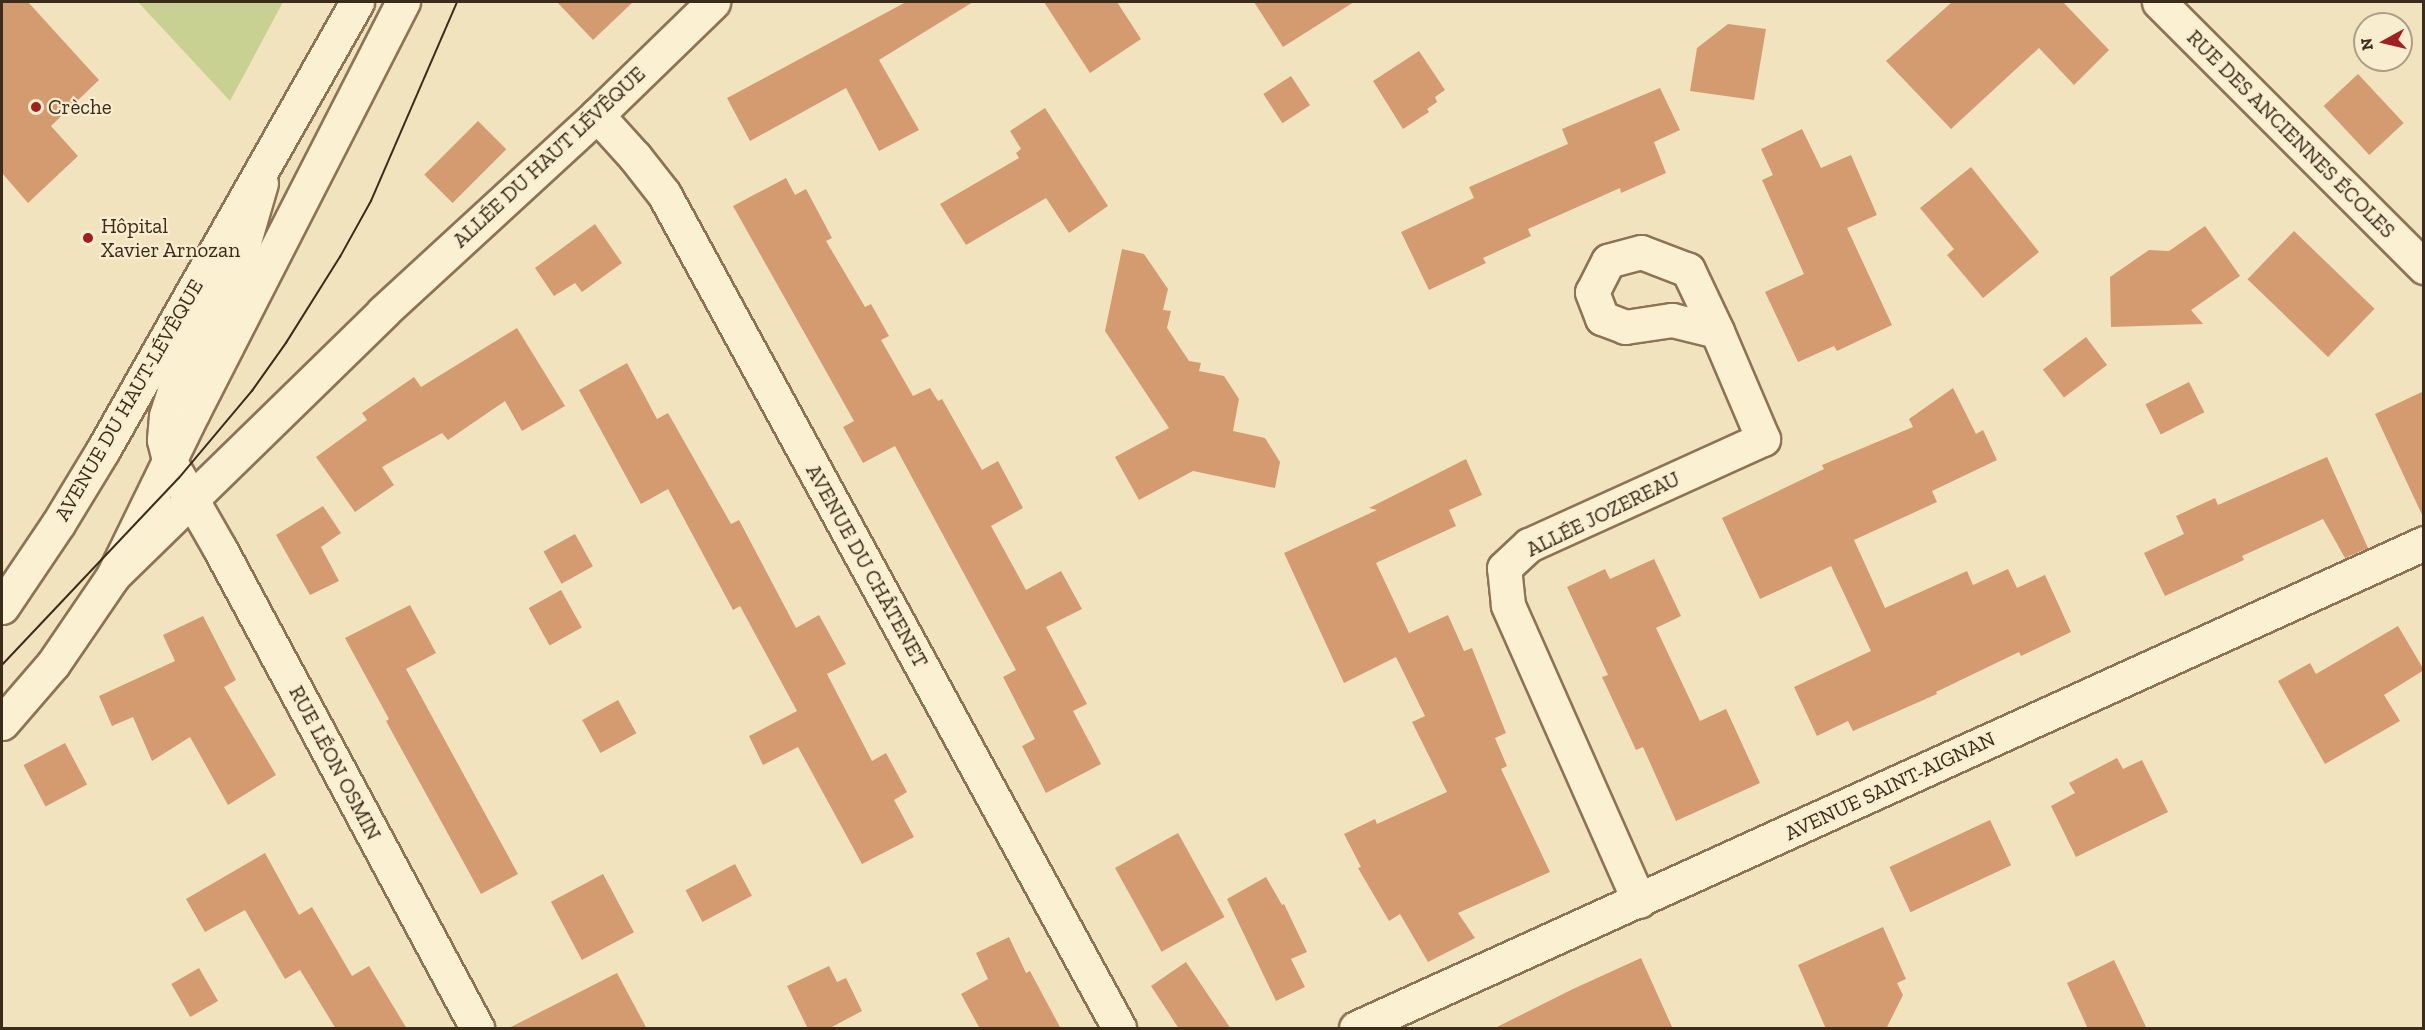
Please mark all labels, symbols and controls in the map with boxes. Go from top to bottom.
north arrow [2353,12,2413,72]
street label: RUE DES ANCIENNES ÉCOLES [2181,24,2401,244]
street label: ALLÉE DU HAUT LÉVÊQUE [447,61,651,253]
place label: Crèche [48,94,112,120]
marker: Crèche [29,100,43,114]
place label: Hôpital Xavier Arnozan [101,213,241,263]
marker: Hôpital Xavier Arnozan [79,229,97,247]
street label: AVENUE DU HAUT-LÉVÊQUE [49,275,209,525]
street label: AVENUE DU CHÂTENET [801,460,933,672]
street label: ALLÉE JOZEREAU [1522,466,1684,562]
street label: RUE LÉON OSMIN [284,681,386,845]
street label: AVENUE SAINT-AIGNAN [1781,726,1999,846]

